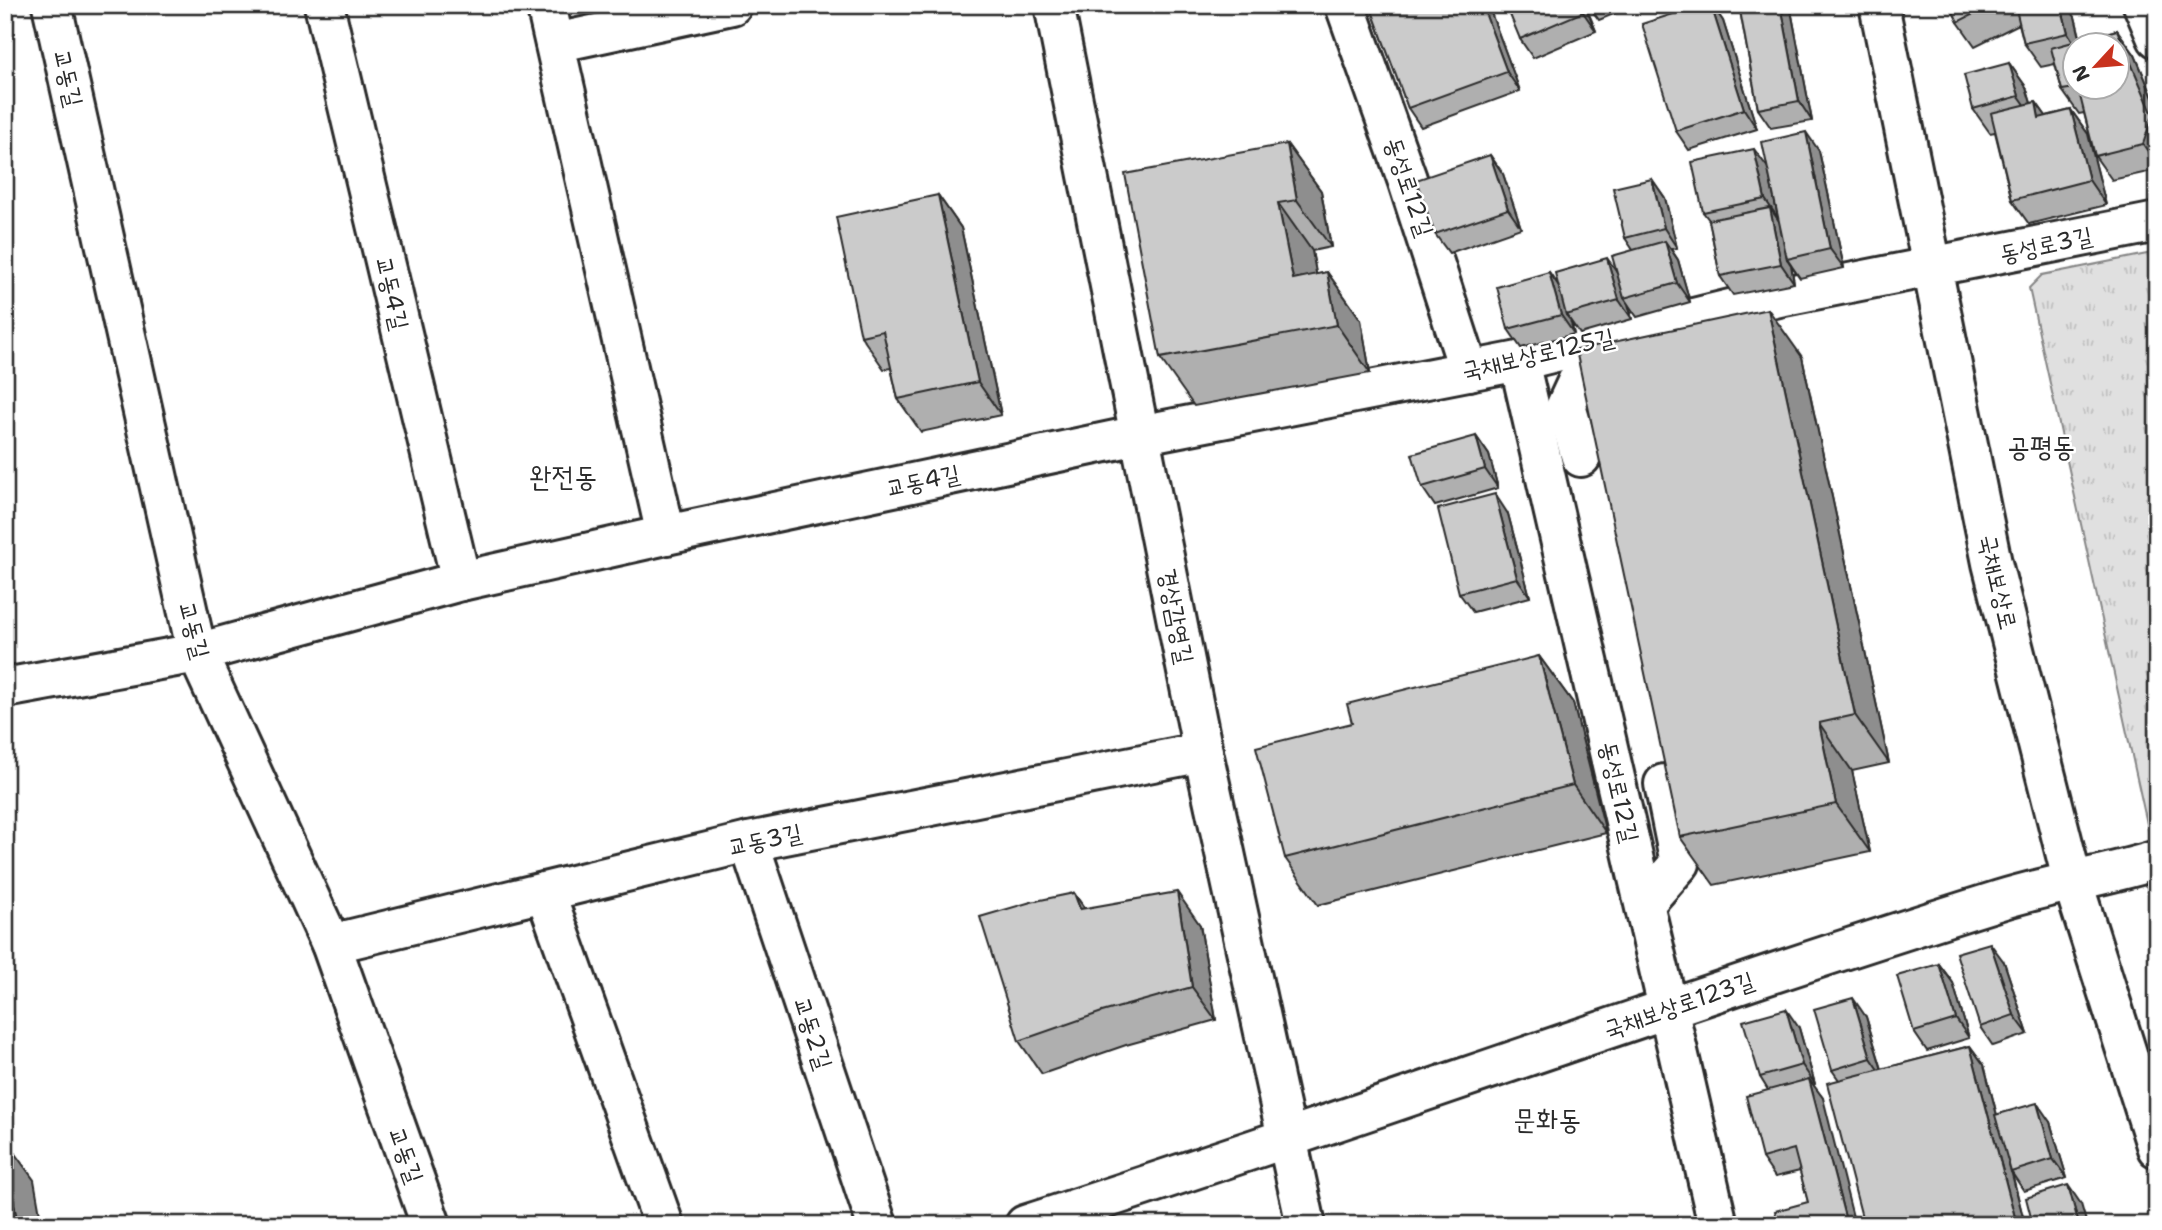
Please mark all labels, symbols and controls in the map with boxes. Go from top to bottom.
north arrow [2060,32,2130,102]
street label: 교동길 [46,46,90,110]
text: N [2067,61,2096,85]
street label: 동성로12길 [1377,133,1441,241]
street label: 동성로3길 [1997,220,2095,270]
street label: 교동4길 [368,253,416,333]
street label: 국채보상로125길 [1459,321,1617,387]
district label: 공평동 [2007,427,2075,465]
district label: 완전동 [529,457,597,495]
street label: 교동4길 [883,458,963,504]
street label: 국채보상로 [1972,531,2024,633]
street label: 경상감영길 [1151,566,1201,666]
street label: 교동길 [171,598,217,662]
street label: 동성로12길 [1592,738,1646,846]
street label: 교동3길 [725,817,805,863]
street label: 국채보상로123길 [1600,964,1758,1046]
street label: 교동2길 [786,993,840,1073]
district label: 문화동 [1513,1100,1581,1138]
street label: 교동길 [381,1122,431,1188]

